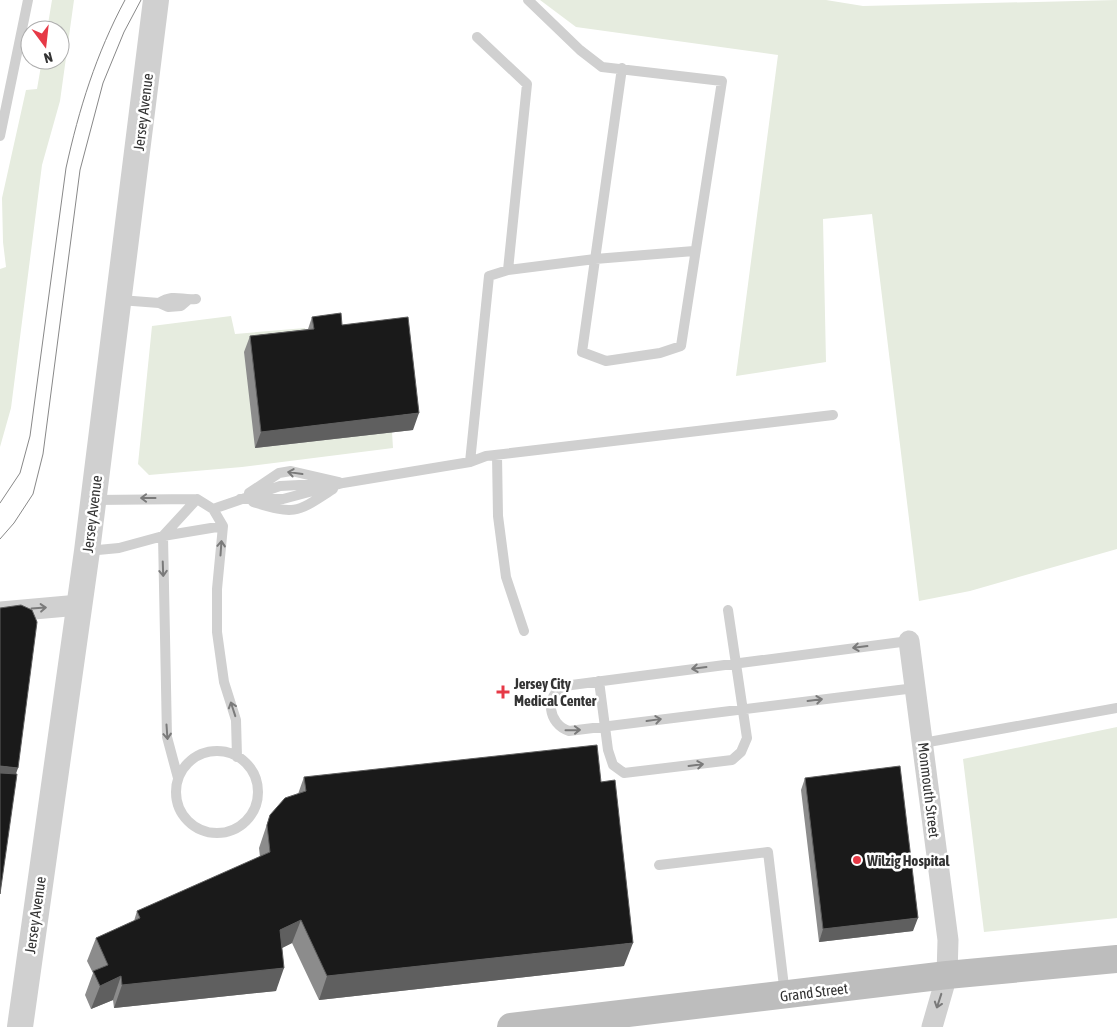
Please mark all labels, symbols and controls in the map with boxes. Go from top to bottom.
north arrow [20,20,70,70]
text: N [42,49,54,66]
street label: Jersey Avenue [130,72,156,152]
one-way arrow [288,468,304,478]
street label: Jersey Avenue [79,474,105,554]
one-way arrow [140,493,156,503]
one-way arrow [217,541,226,557]
one-way arrow [159,561,168,577]
one-way arrow [31,604,47,613]
one-way arrow [853,642,869,652]
one-way arrow [691,663,707,673]
place label: Jersey City Medical Center [513,675,597,709]
marker: Jersey City Medical Center [496,685,510,699]
one-way arrow [807,695,823,705]
one-way arrow [228,702,237,717]
one-way arrow [645,715,661,725]
one-way arrow [162,723,172,739]
one-way arrow [565,725,581,735]
street label: Monmouth Street [915,741,943,839]
one-way arrow [687,760,703,770]
place label: Wilzig Hospital [866,852,951,869]
marker: Wilzig Hospital [851,854,863,866]
street label: Jersey Avenue [21,875,49,955]
street label: Grand Street [779,979,849,1005]
one-way arrow [934,992,943,1008]

